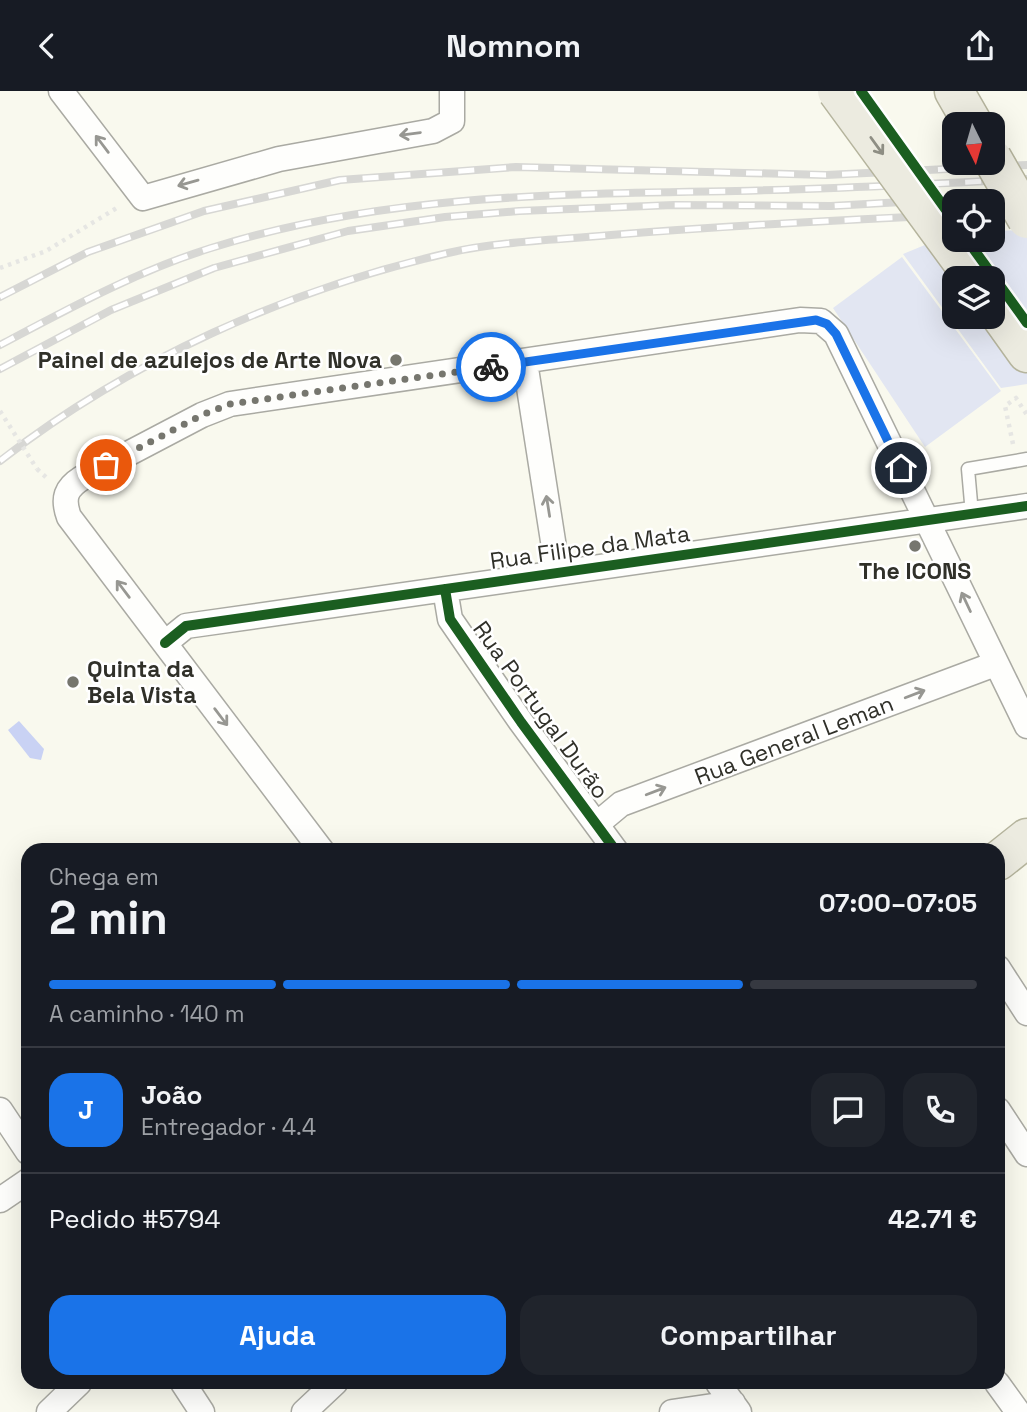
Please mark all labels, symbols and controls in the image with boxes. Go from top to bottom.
text: Nomnom [446,26,581,66]
icon: back [28,27,66,65]
icon: share [961,27,999,65]
north arrow [942,112,1004,175]
map controls [942,112,1005,329]
one-way arrow [399,128,422,141]
one-way arrow [95,135,110,154]
one-way arrow [870,136,885,155]
one-way arrow [177,178,199,191]
button: locate [942,189,1005,252]
button: layers [942,266,1005,329]
courier [456,332,526,402]
place label: Painel de azulejos de Arte Nova [38,345,382,375]
icon: bike [472,348,510,386]
marker: Painel de azulejos de Arte Nova [388,352,404,368]
pin [76,435,136,495]
pin [871,438,931,498]
icon: bag [87,446,125,484]
icon: home [882,449,920,487]
one-way arrow [541,495,554,518]
street label: Rua Filipe da Mata [488,518,692,576]
marker: The ICONS [907,538,923,554]
place label: The ICONS [859,556,971,586]
one-way arrow [116,580,131,598]
one-way arrow [959,592,972,613]
street label: Rua Portugal Durão [466,615,616,805]
place label: Quinta da Bela Vista [87,654,196,710]
marker: Quinta da Bela Vista [65,674,81,690]
one-way arrow [903,687,925,699]
street label: Rua General Leman [690,688,898,792]
one-way arrow [213,707,228,726]
one-way arrow [644,784,666,797]
text: Chega em [49,862,159,892]
text: 07:00–07:05 [819,886,977,920]
text: 2 min [49,889,168,947]
text: A caminho · 140 m [49,999,244,1029]
button: chat [811,1073,885,1147]
button: phone [903,1073,977,1147]
text: João [141,1078,202,1112]
text: J [78,1093,94,1127]
text: Entregador · 4.4 [141,1112,316,1142]
text: Pedido #5794 [49,1202,221,1236]
text: 42.71 € [888,1202,977,1236]
button: Ajuda [49,1295,506,1375]
button: Compartilhar [520,1295,977,1375]

